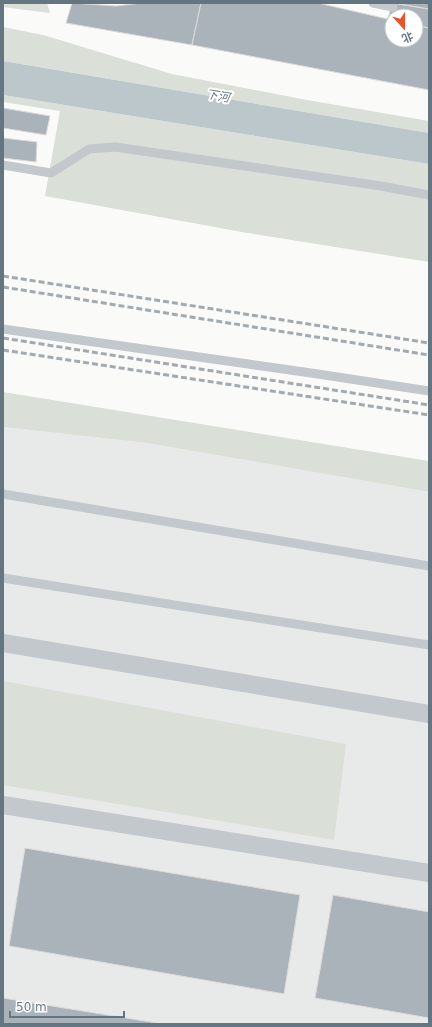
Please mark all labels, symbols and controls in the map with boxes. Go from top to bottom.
north arrow [384,8,424,48]
text: 北 [400,29,415,45]
water label: 下河 [205,87,233,105]
scale bar [10,993,124,1019]
text: 50 m [16,1000,47,1014]

